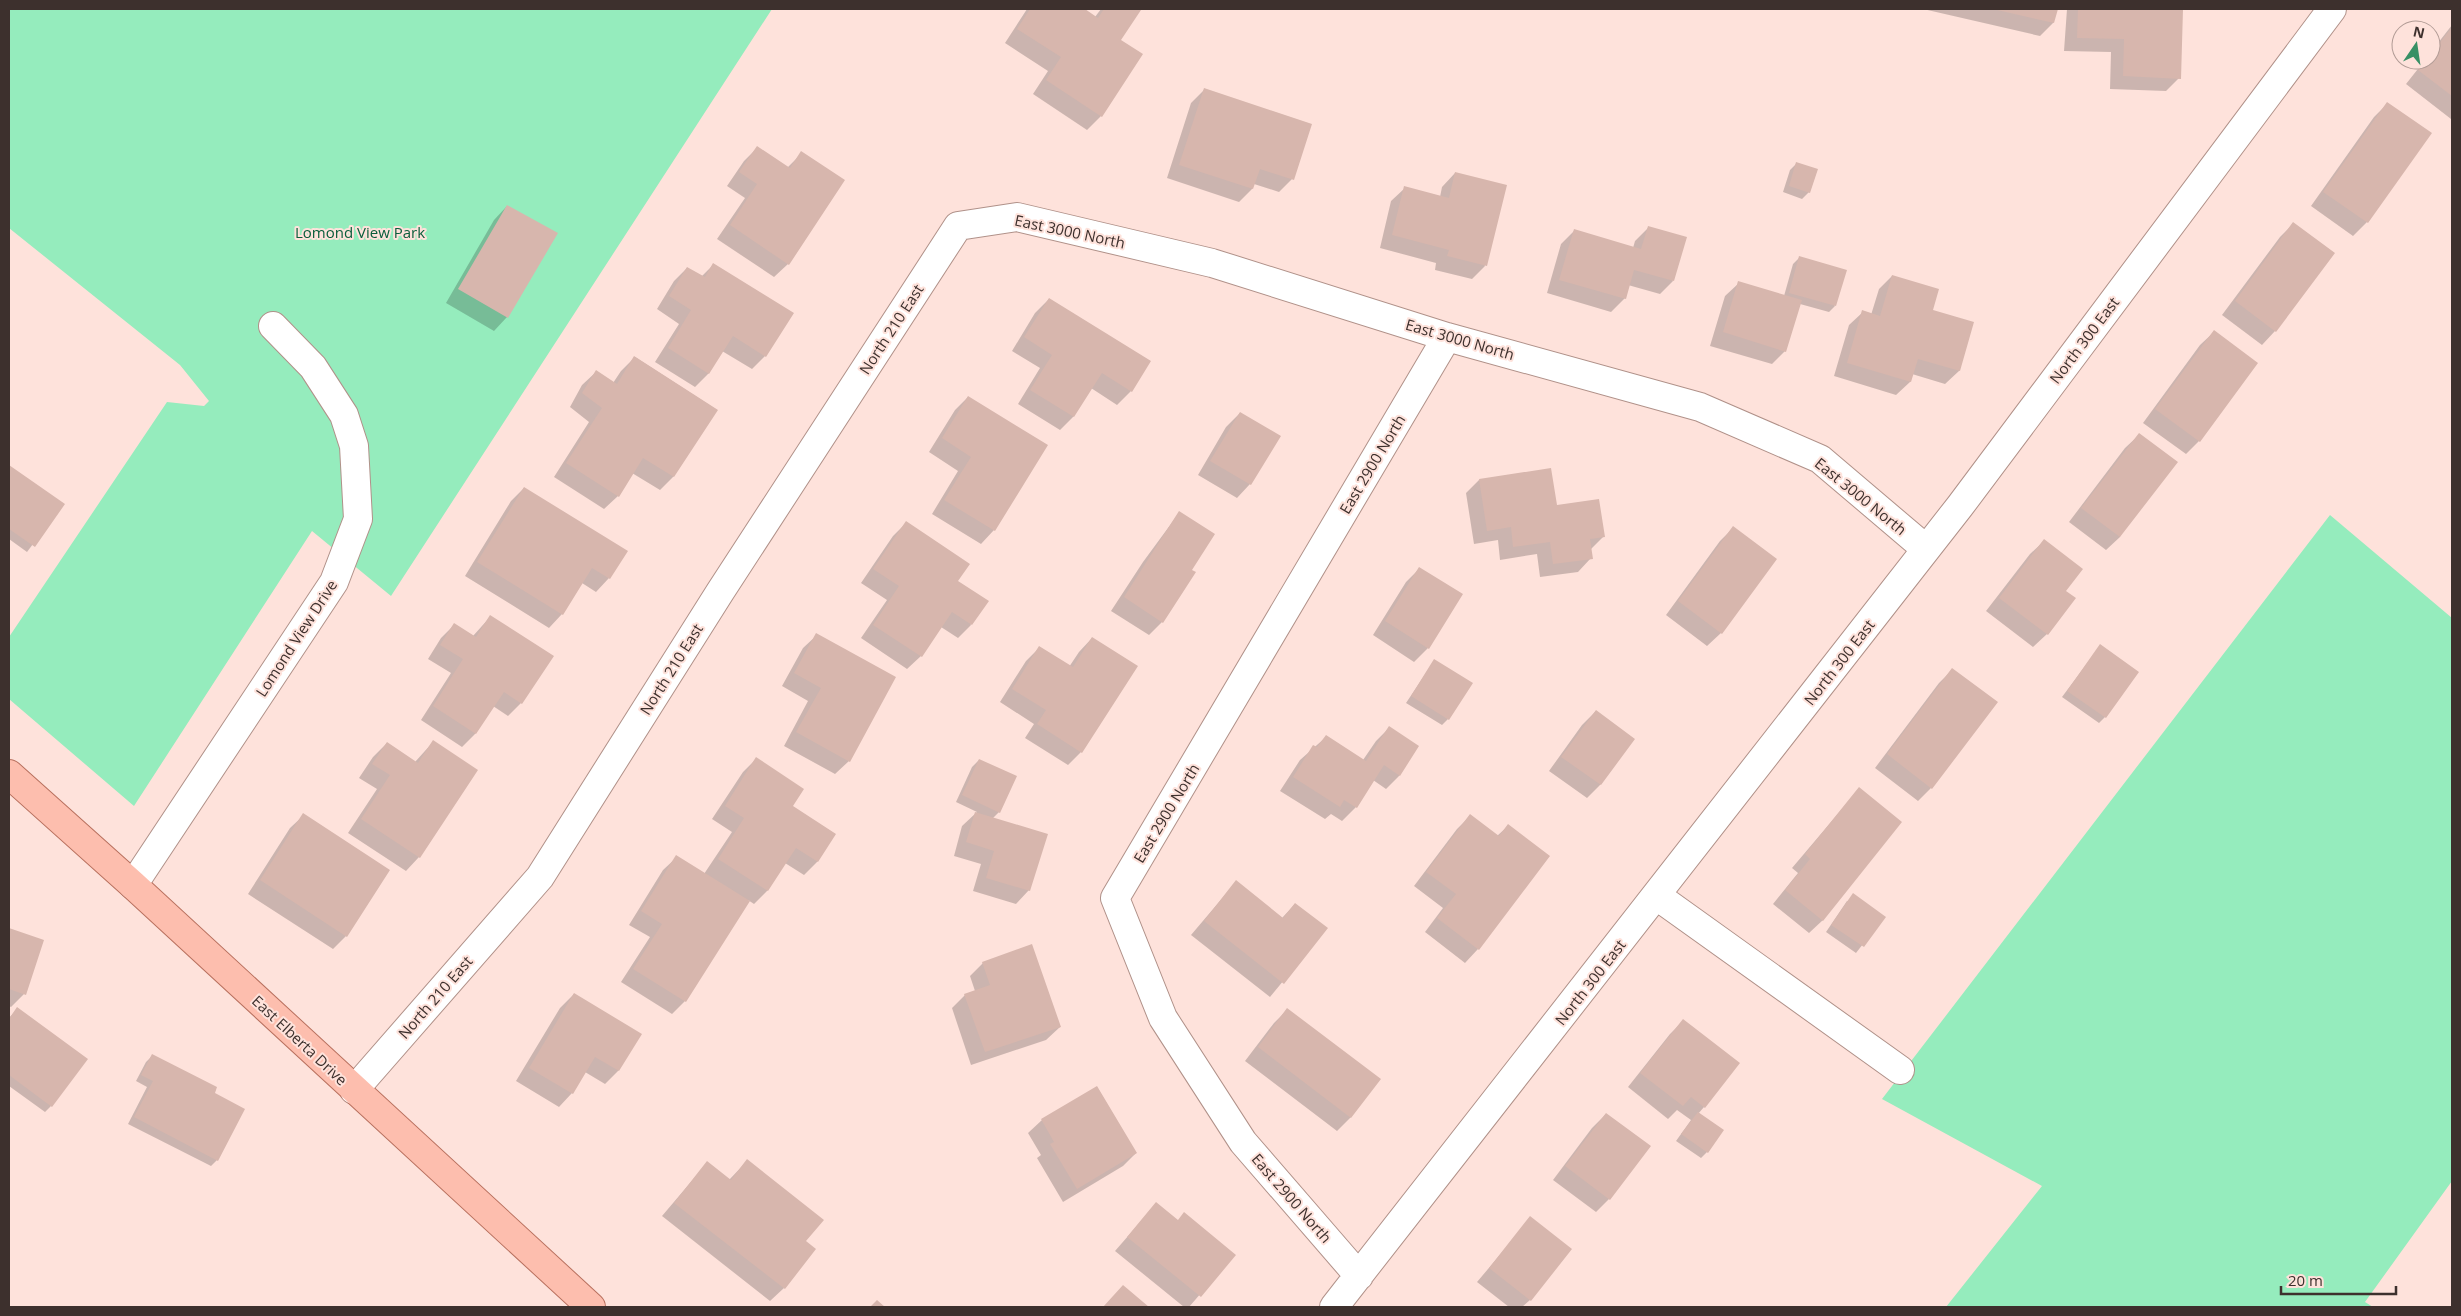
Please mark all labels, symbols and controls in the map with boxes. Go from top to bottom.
north arrow [2391,20,2441,70]
text: N [2411,21,2427,42]
street label: East 3000 North [1013,210,1127,252]
park label: Lomond View Park [295,222,425,242]
street label: North 210 East [854,280,928,378]
street label: North 300 East [2045,293,2123,387]
street label: East 3000 North [1403,314,1517,364]
street label: East 2900 North [1335,411,1409,517]
street label: East 3000 North [1811,453,1911,539]
street label: Lomond View Drive [251,576,341,700]
street label: North 300 East [1799,615,1879,709]
street label: North 210 East [635,620,707,718]
street label: East 2900 North [1129,760,1203,866]
street label: North 300 East [1550,935,1630,1029]
street label: North 210 East [393,951,477,1043]
street label: East Elberta Drive [248,991,352,1089]
street label: East 2900 North [1248,1149,1336,1247]
scale bar [2281,1264,2396,1296]
text: 20 m [2288,1270,2323,1290]

